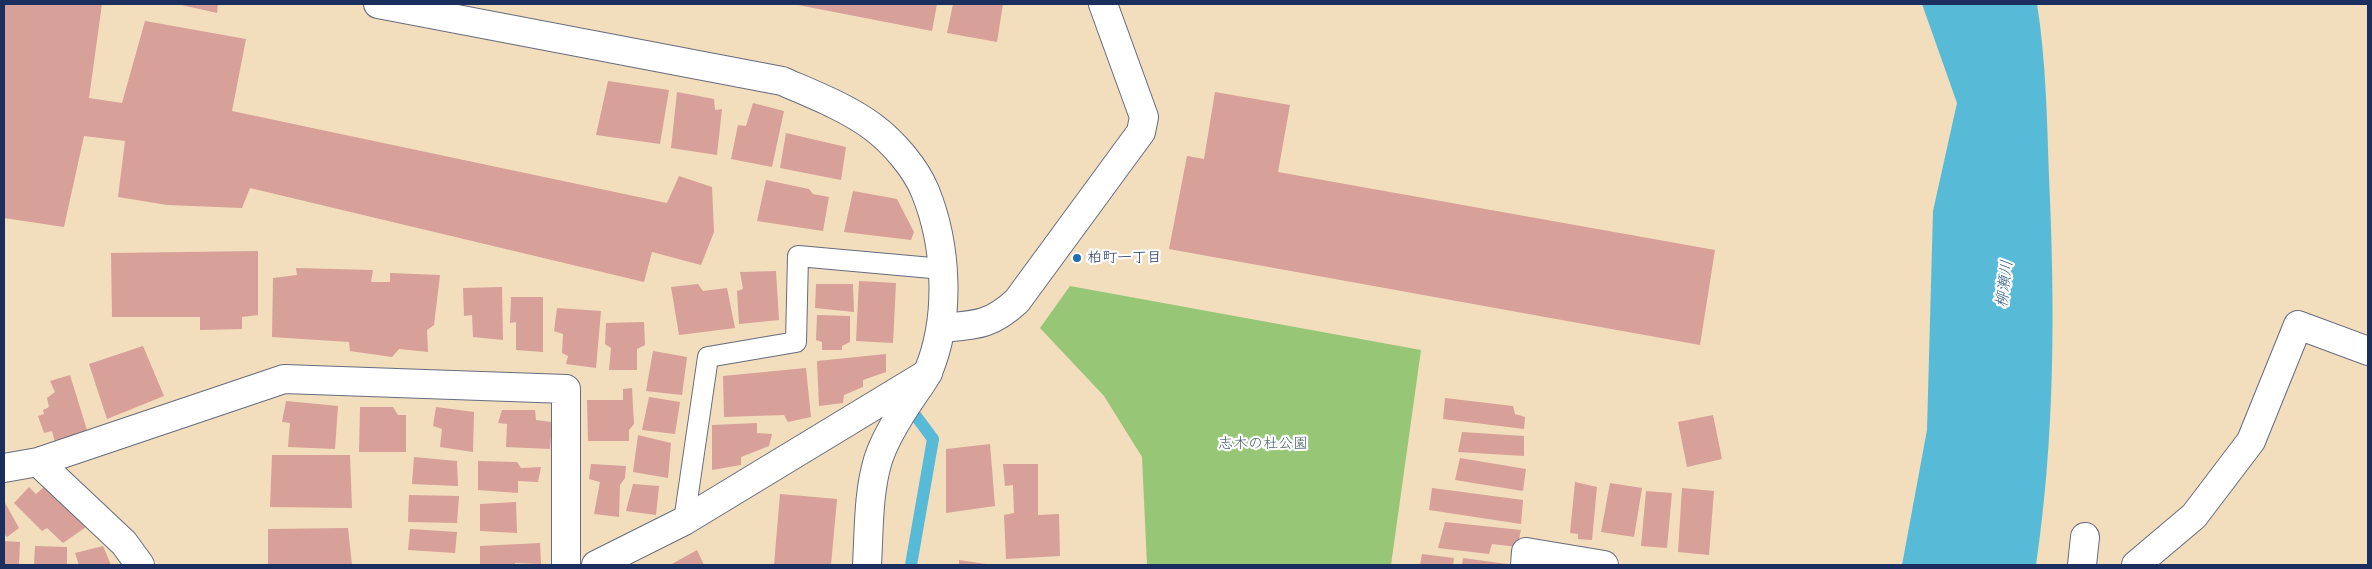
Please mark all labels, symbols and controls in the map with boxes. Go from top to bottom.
place label: 柏町一丁目 [1087,249,1162,267]
marker: 柏町一丁目 [1071,252,1083,264]
water label: 柳瀬川 [1993,259,2017,309]
park label: 志木の杜公園 [1218,435,1308,453]

